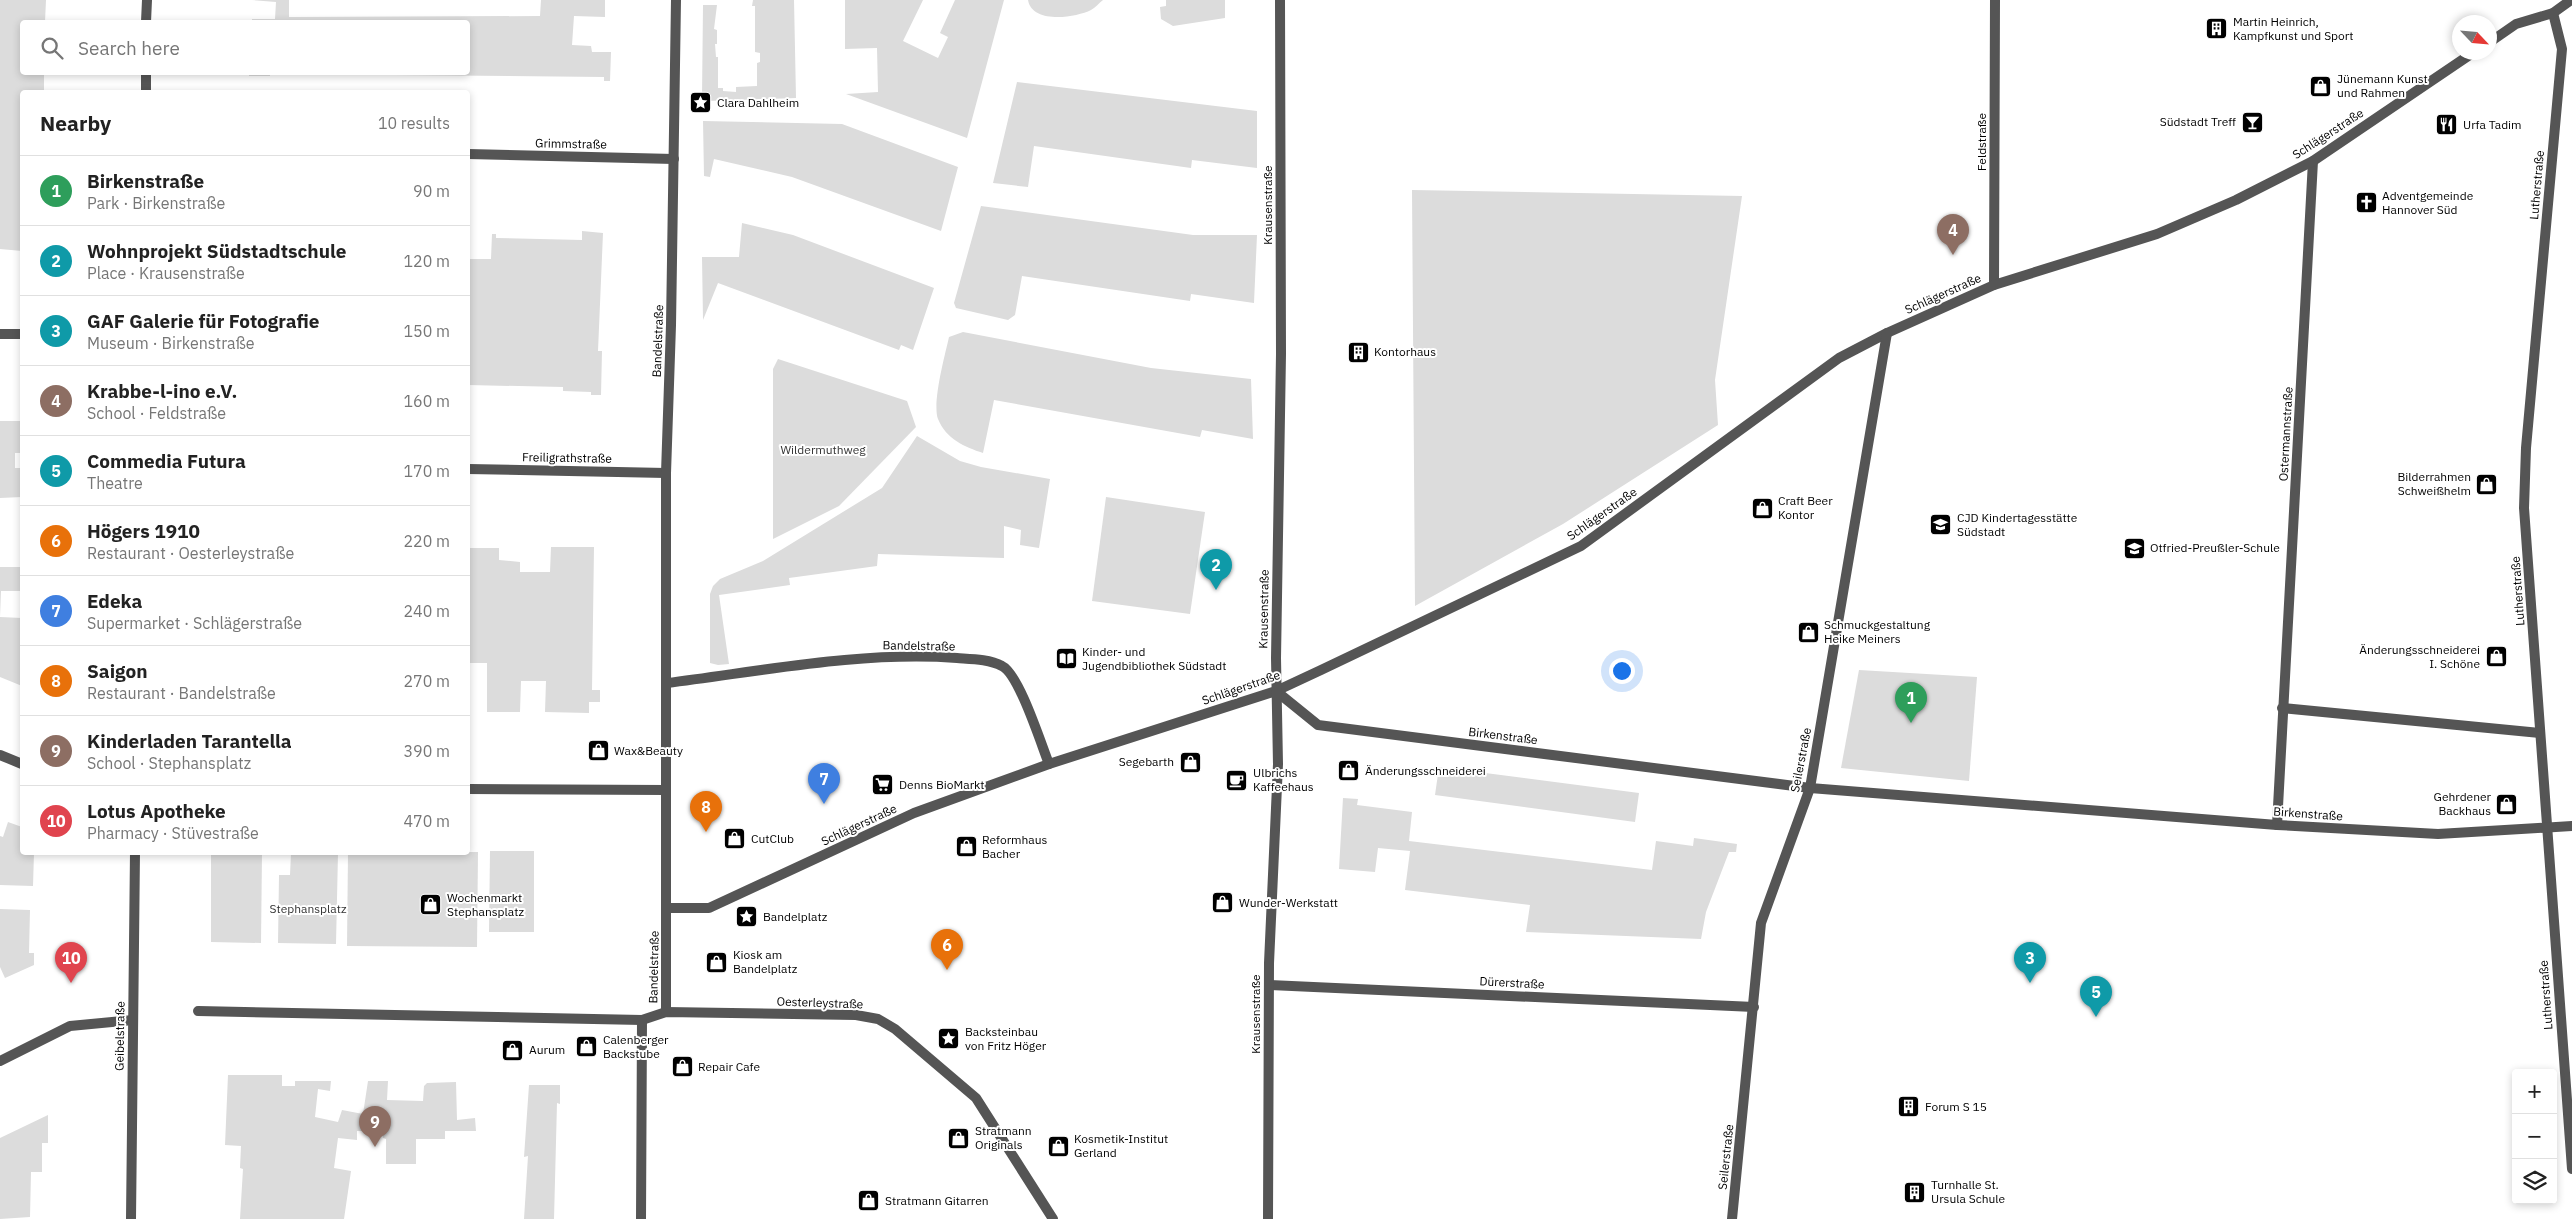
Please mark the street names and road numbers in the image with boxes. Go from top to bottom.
street label: Schlägerstraße [2289,105,2366,162]
street label: Feldstraße [1974,112,1989,171]
street label: Grimmstraße [535,135,607,152]
street label: Lutherstraße [2526,149,2547,220]
street label: Krausenstraße [1260,165,1275,245]
street label: Schlägerstraße [1902,270,1984,317]
street label: Bandelstraße [649,304,666,378]
street label: Ostermannstraße [2276,386,2295,482]
street label: Freiligrathstraße [522,449,612,466]
street label: Schlägerstraße [1564,484,1640,543]
street label: Lutherstraße [2508,555,2527,626]
street label: Krausenstraße [1255,569,1272,649]
street label: Bandelstraße [882,637,956,654]
street label: Schlägerstraße [1200,667,1282,708]
street label: Birkenstraße [1468,724,1539,747]
street label: Seilerstraße [1787,726,1814,794]
street label: Schlägerstraße [819,800,899,849]
street label: Birkenstraße [2273,804,2344,823]
street label: Bandelstraße [645,930,662,1004]
street label: Lutherstraße [2536,959,2555,1030]
street label: Dürerstraße [1479,973,1545,992]
street label: Krausenstraße [1248,974,1263,1054]
street label: Oesterleystraße [776,993,864,1012]
street label: Geibelstraße [111,1001,128,1071]
street label: Seilerstraße [1715,1123,1736,1190]

